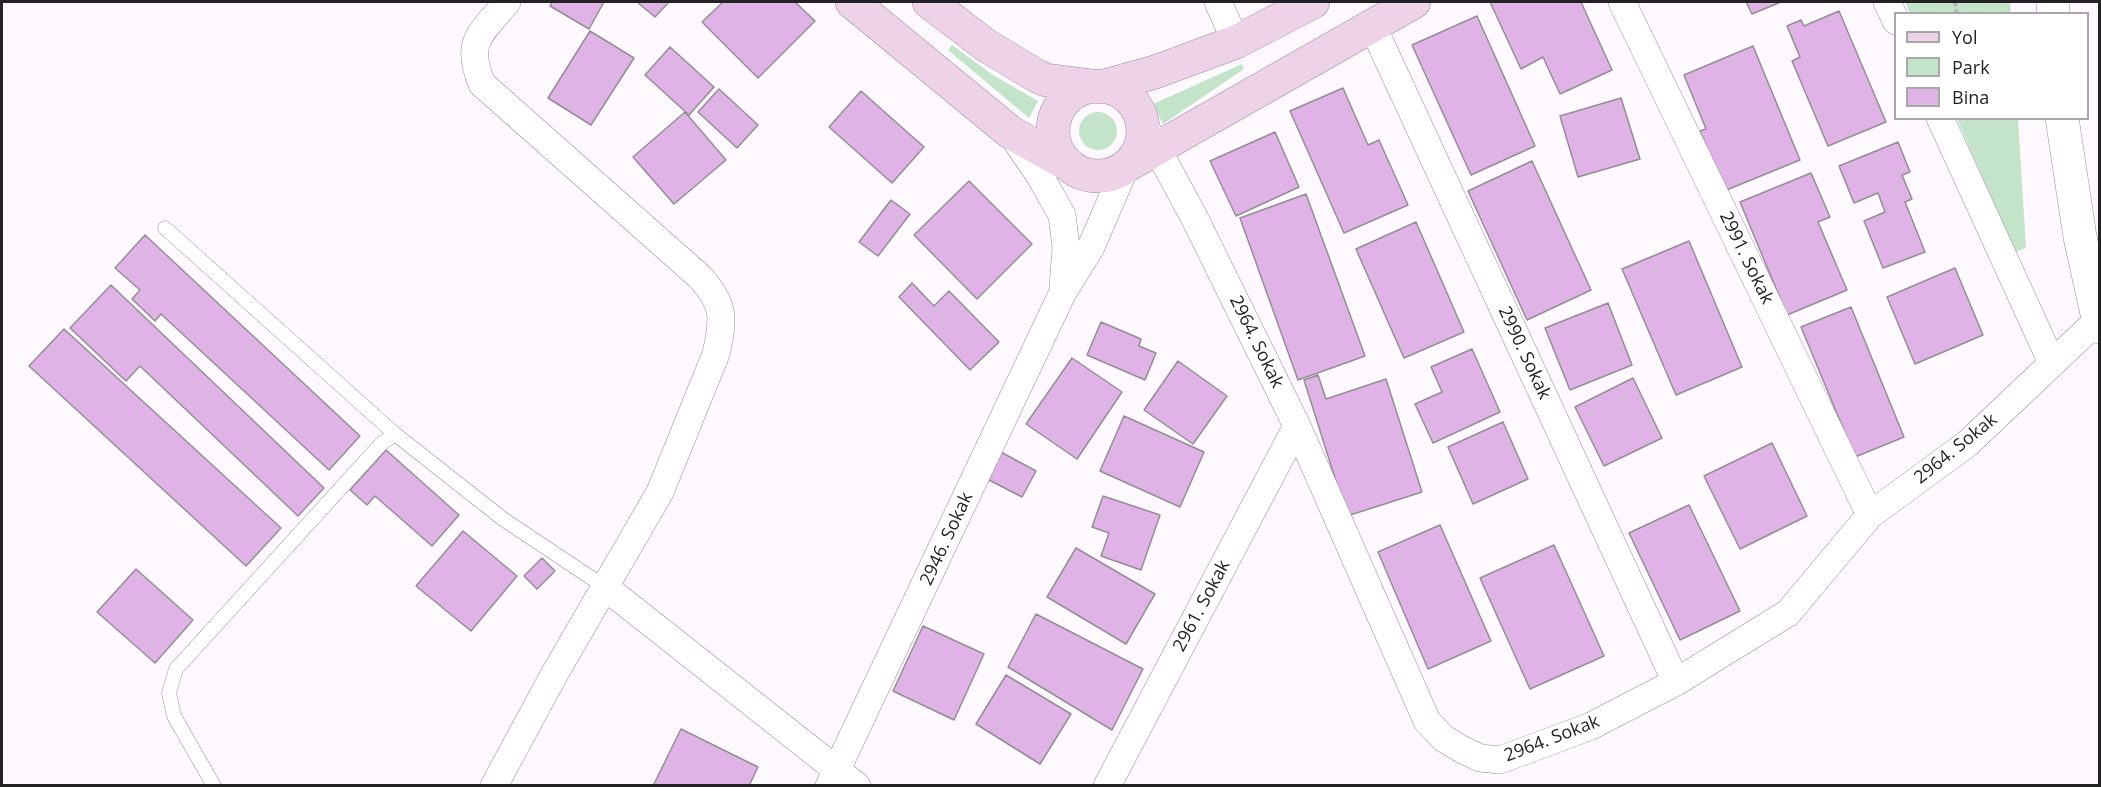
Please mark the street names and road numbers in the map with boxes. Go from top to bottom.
street label: 2991. Sokak [1714,208,1778,308]
street label: 2964. Sokak [1224,292,1288,392]
street label: 2990. Sokak [1493,303,1555,403]
street label: 2964. Sokak [1910,409,2002,489]
street label: 2946. Sokak [916,489,978,589]
street label: 2961. Sokak [1169,557,1235,655]
street label: 2964. Sokak [1501,711,1603,767]

